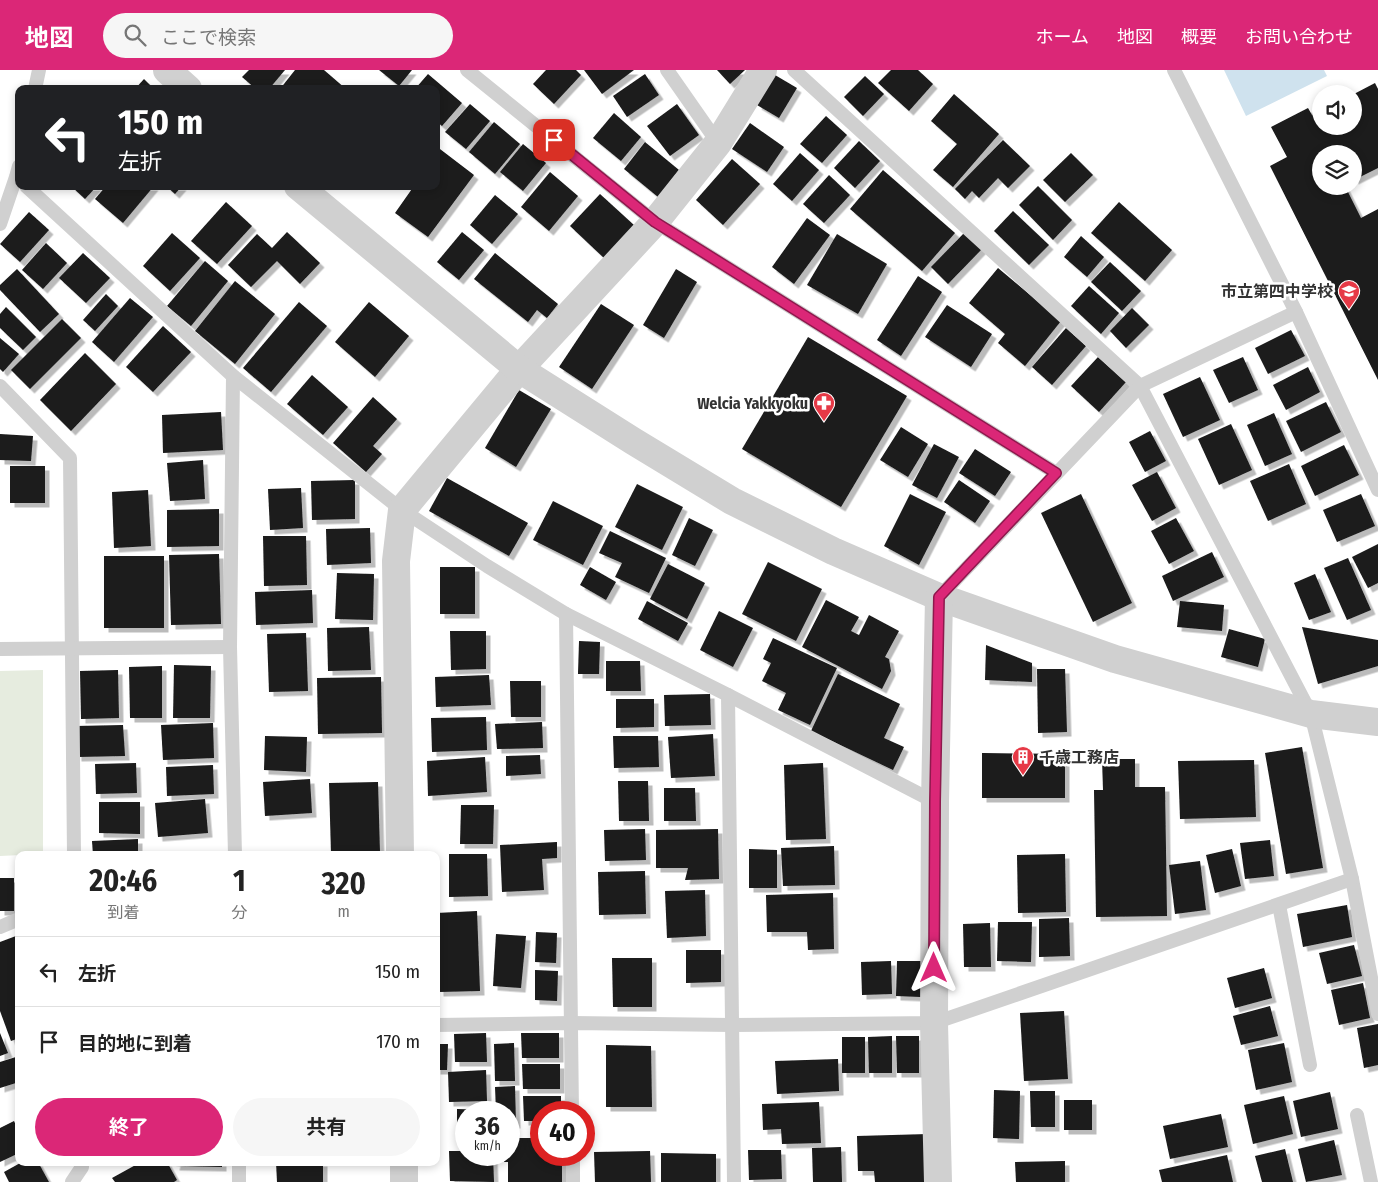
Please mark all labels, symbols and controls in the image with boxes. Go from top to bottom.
search box [103,13,453,58]
icon: search [121,21,149,49]
text: 地図 [25,24,73,52]
text: ここで検索 [161,26,256,49]
text: ホーム [1036,26,1089,48]
text: 地図 [1117,26,1153,48]
text: 概要 [1181,26,1217,48]
text: お問い合わせ [1245,26,1353,48]
map controls [1312,85,1362,195]
button: sound [1312,85,1362,135]
text: 150 m [118,101,203,143]
icon: left [35,105,100,170]
pin [533,119,575,161]
icon: arrive [540,126,568,154]
button: layers [1312,145,1362,195]
text: 左折 [118,148,162,175]
school or university icon: 市立第四中学校 [1337,279,1361,310]
place label: 市立第四中学校 [1221,282,1333,301]
pharmacy icon: Welcia Yakkyoku [812,391,836,422]
place label: Welcia Yakkyoku [697,394,808,413]
building icon: 千歳工務店 [1011,745,1035,776]
place label: 千歳工務店 [1039,748,1119,767]
text: 20:46 [89,863,157,899]
text: 1 [233,863,246,899]
text: 320 [322,866,366,902]
text: m [338,902,350,921]
text: 到着 [107,903,139,922]
text: 分 [231,903,247,922]
position arrow [907,941,959,993]
icon: left [35,958,63,986]
text: 150 m [375,960,420,983]
text: 左折 [78,962,116,985]
icon: arrive [35,1028,63,1056]
text: 170 m [376,1030,420,1053]
text: 目的地に到着 [78,1032,192,1055]
button: 終了 [35,1098,223,1156]
button: 共有 [233,1098,420,1156]
speed limit sign: 40 [530,1101,595,1166]
text: 36 [475,1112,500,1142]
text: km/h [474,1139,501,1153]

